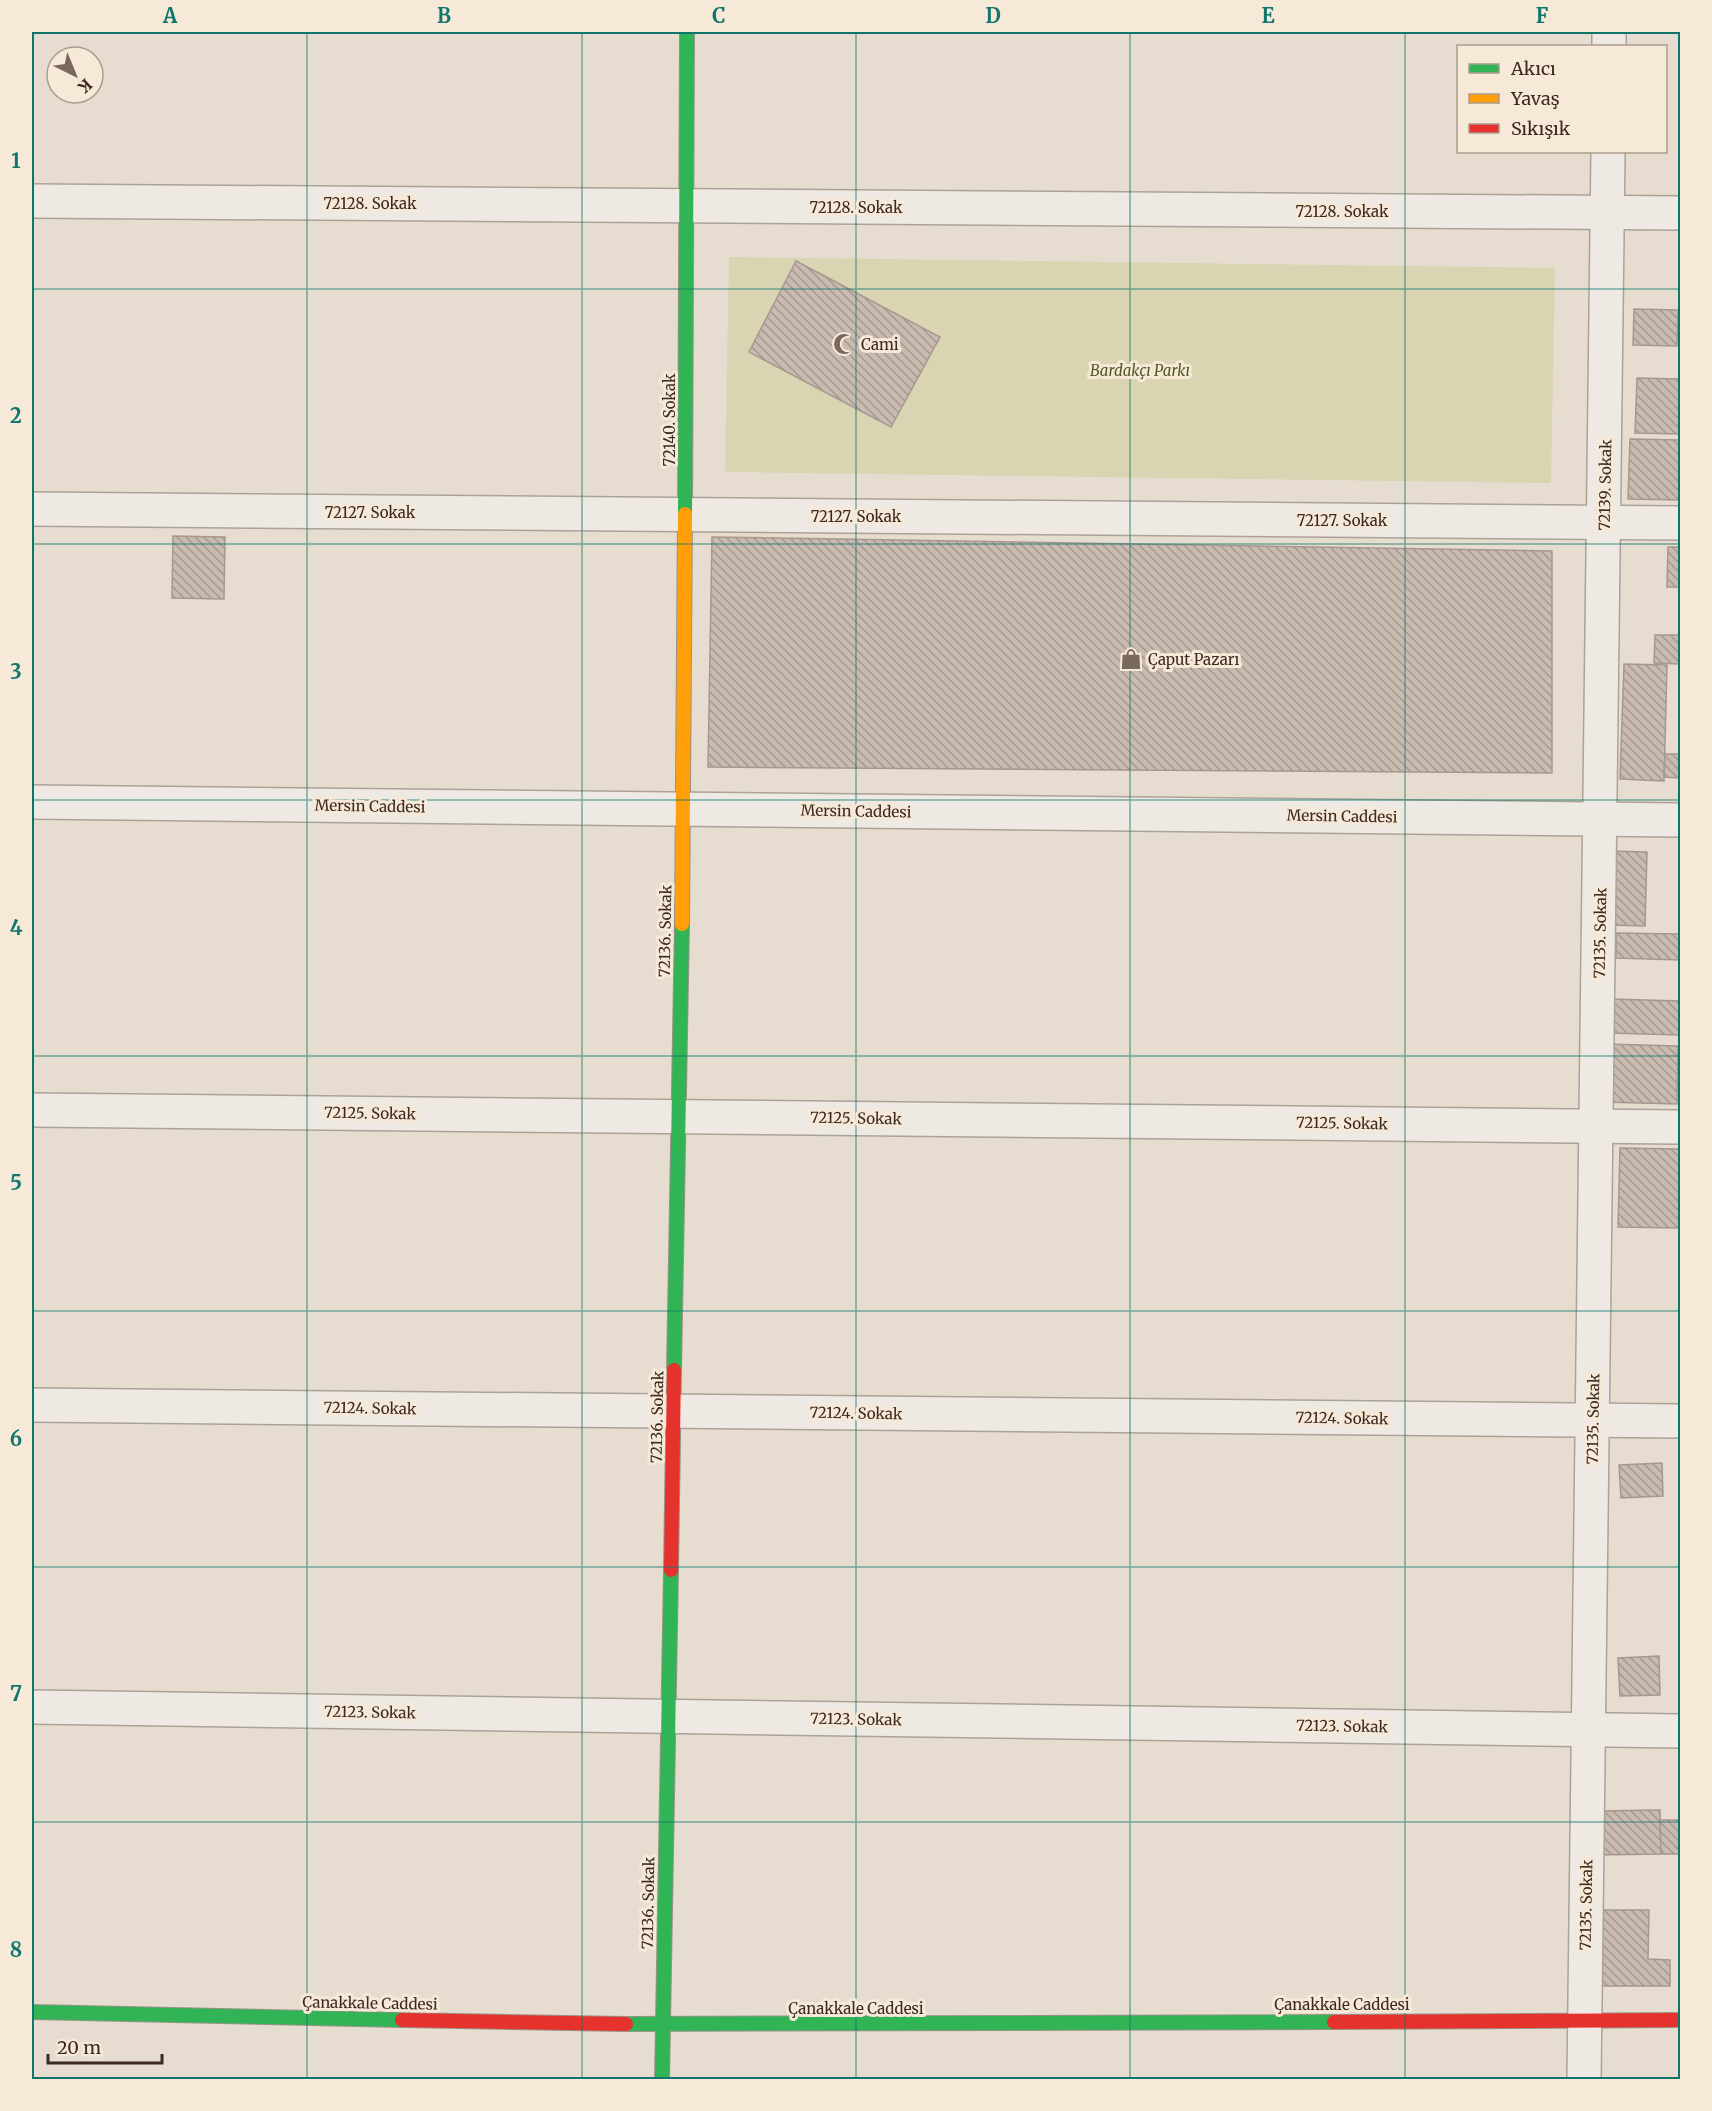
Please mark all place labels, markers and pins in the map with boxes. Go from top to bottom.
mosque icon: Cami [832,332,856,356]
place label: Cami [861,335,899,354]
shop icon: Çaput Pazarı [1119,647,1143,671]
place label: Çaput Pazarı [1148,650,1239,669]

